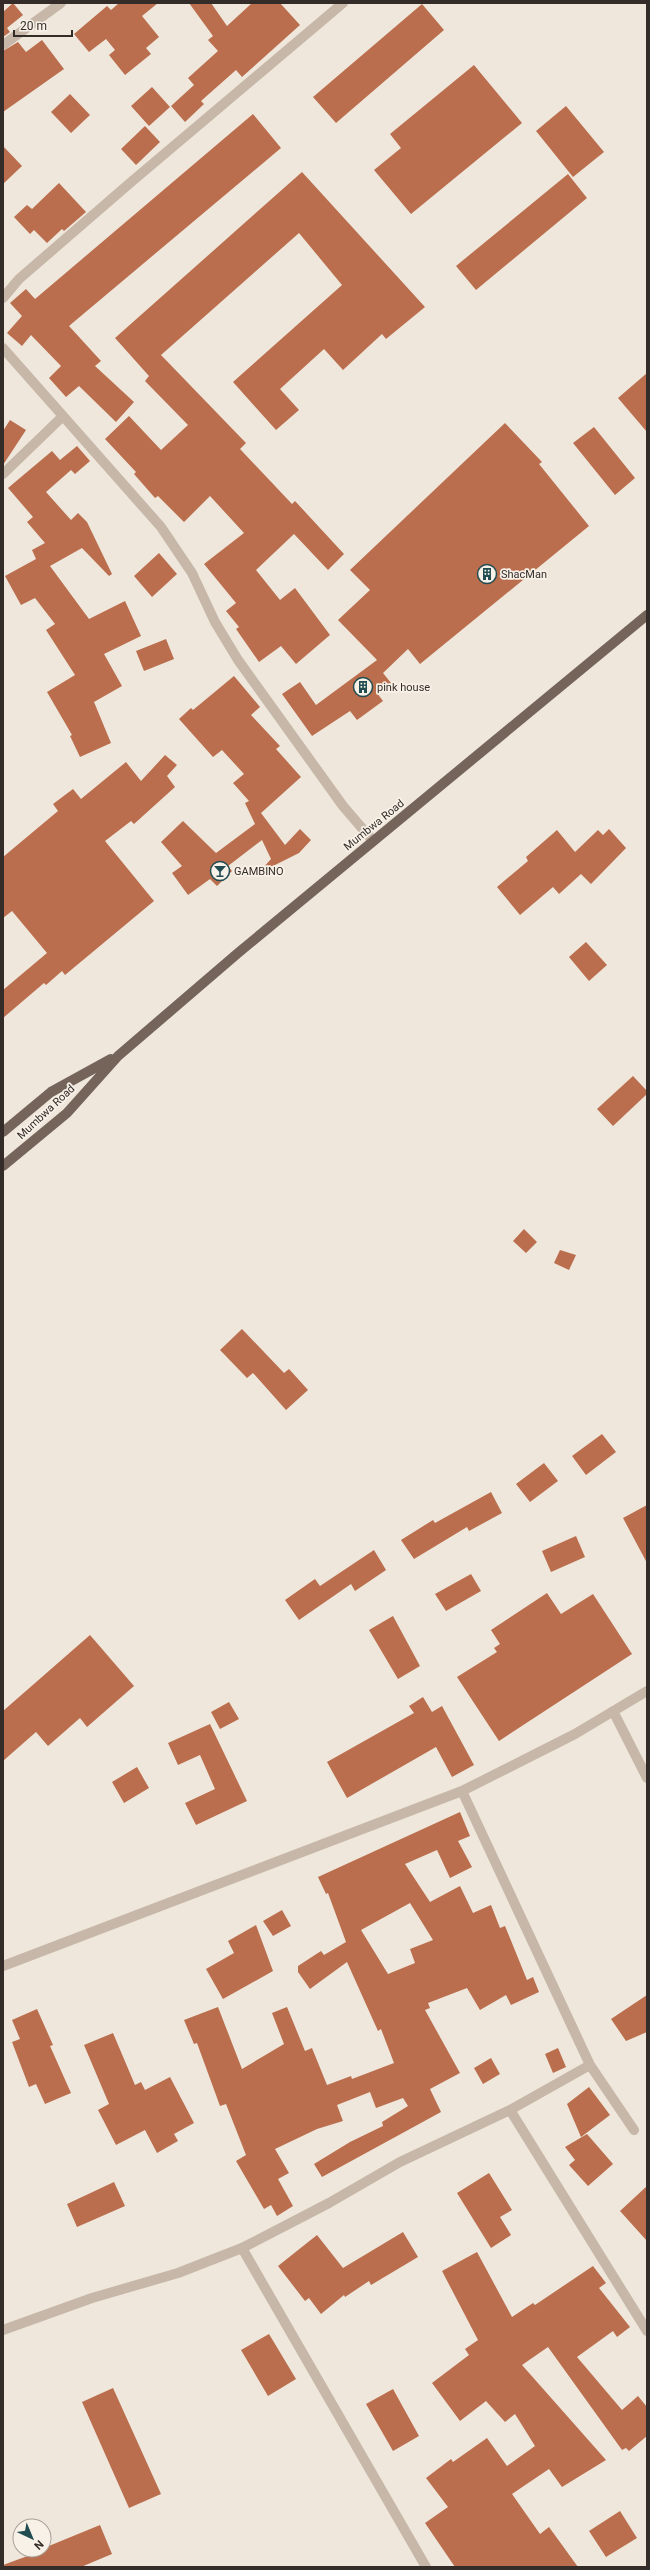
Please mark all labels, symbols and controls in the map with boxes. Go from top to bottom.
scale bar [14,12,72,38]
text: 20 m [20,19,47,33]
building icon: ShacMan [476,563,498,585]
place label: ShacMan [501,568,547,581]
building icon: pink house [352,676,374,698]
place label: pink house [377,681,430,694]
street label: Mumbwa Road [341,797,407,853]
bar icon: GAMBINO [209,860,231,882]
place label: GAMBINO [234,865,284,878]
street label: Mumbwa Road [15,1082,77,1142]
north arrow [12,2518,52,2558]
text: N [31,2537,46,2552]

